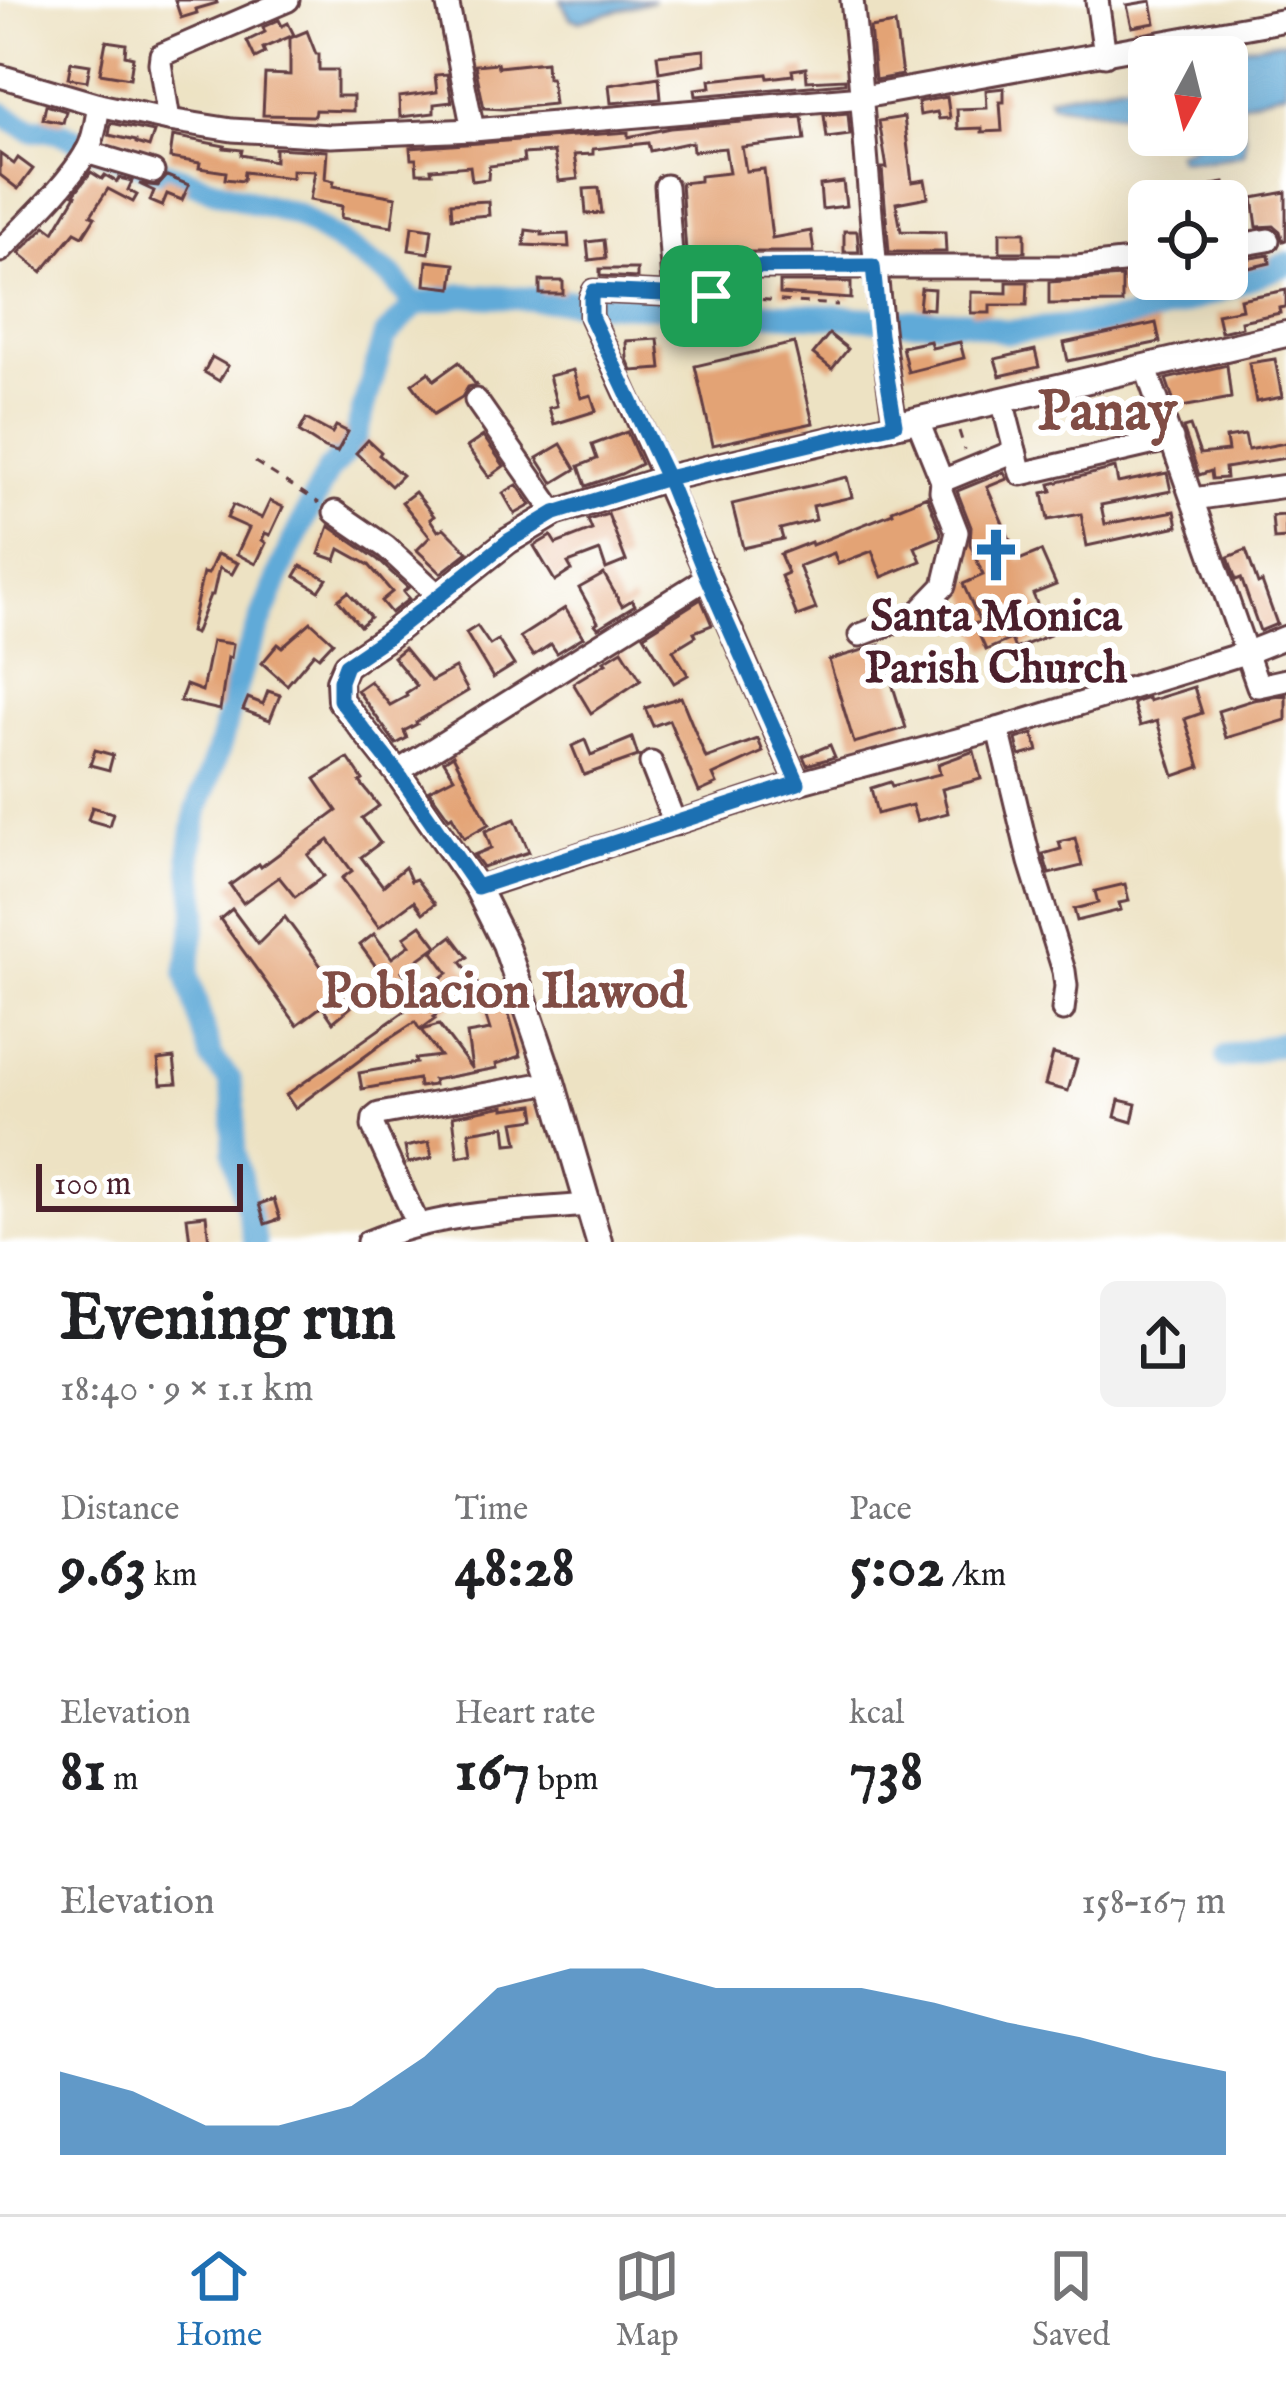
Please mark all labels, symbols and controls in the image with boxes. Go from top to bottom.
north arrow [1128,36,1248,156]
map controls [1128,36,1248,300]
button: locate [1128,180,1248,300]
pin [660,245,762,347]
icon: arrive [678,263,744,329]
district label: Panay [1037,377,1179,450]
church icon: Santa Monica Parish Church [967,526,1025,584]
place label: Santa Monica Parish Church [865,589,1128,698]
district label: Poblacion Ilawod [322,961,688,1026]
scale bar [36,1158,243,1211]
text: 100 m [54,1164,131,1206]
text: Evening run [60,1278,396,1362]
button: share [1100,1281,1226,1407]
text: 18:40 · 9 × 1.1 km [60,1365,314,1414]
text: Distance [60,1489,179,1531]
text: Time [455,1489,528,1531]
text: Pace [849,1489,912,1531]
text: 9.63 [60,1531,147,1607]
text: 48:28 [455,1531,575,1607]
text: 5:02 [849,1531,945,1607]
text: km [147,1555,197,1597]
text: /km [945,1555,1006,1597]
text: Elevation [60,1693,191,1735]
text: Heart rate [455,1693,595,1735]
text: kcal [849,1693,904,1735]
text: 81 [60,1735,106,1811]
text: 167 [455,1735,530,1811]
text: 738 [849,1735,923,1811]
text: m [106,1759,139,1801]
text: bpm [530,1759,599,1801]
text: Elevation [60,1878,215,1927]
text: 158–167 m [1081,1878,1226,1927]
tab: Home [176,2243,262,2357]
tab: Map [614,2243,680,2357]
tab: Saved [1032,2243,1110,2357]

